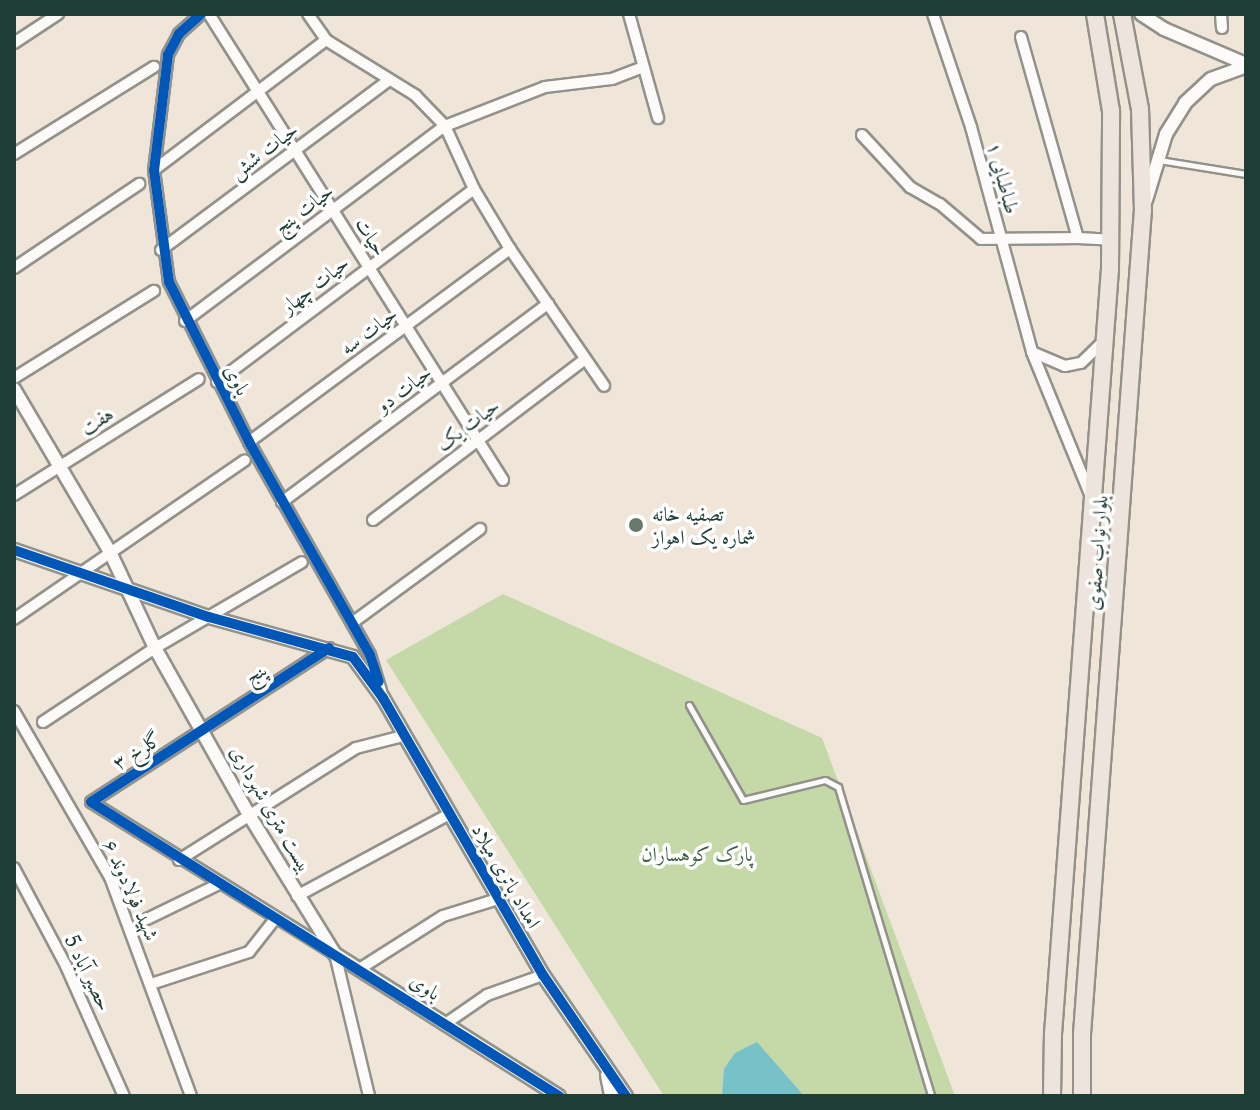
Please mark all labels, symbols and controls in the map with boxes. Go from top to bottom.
street label: حیات شش [225,118,303,184]
street label: طباطبایی ۱ [982,139,1024,217]
street label: حیات پنج [269,179,339,239]
street label: حیات [350,213,392,261]
street label: حیات چهار [276,251,354,319]
street label: حیات سه [336,302,402,360]
street label: باوی [219,360,255,400]
street label: حیات دو [371,360,437,418]
street label: حیات یک [432,393,504,457]
street label: هفت [76,402,118,440]
street label: بلوار نواب صفوی [1081,495,1113,611]
place label: تصفیه خانه شماره یک اهواز [652,502,756,549]
marker: تصفیه خانه شماره یک اهواز [627,516,645,534]
street label: پنج [240,657,272,689]
street label: گلرخ ۳ [108,727,166,775]
street label: بیست متری شهرداری [225,741,317,877]
street label: امداد باتری میلاد [466,819,546,933]
street label: شهید فولادوند ۶ [98,836,164,944]
park label: پارک کوهساران [641,842,753,866]
street label: حصیر آباد 5 [59,931,117,1015]
street label: باوی [405,968,445,1006]

